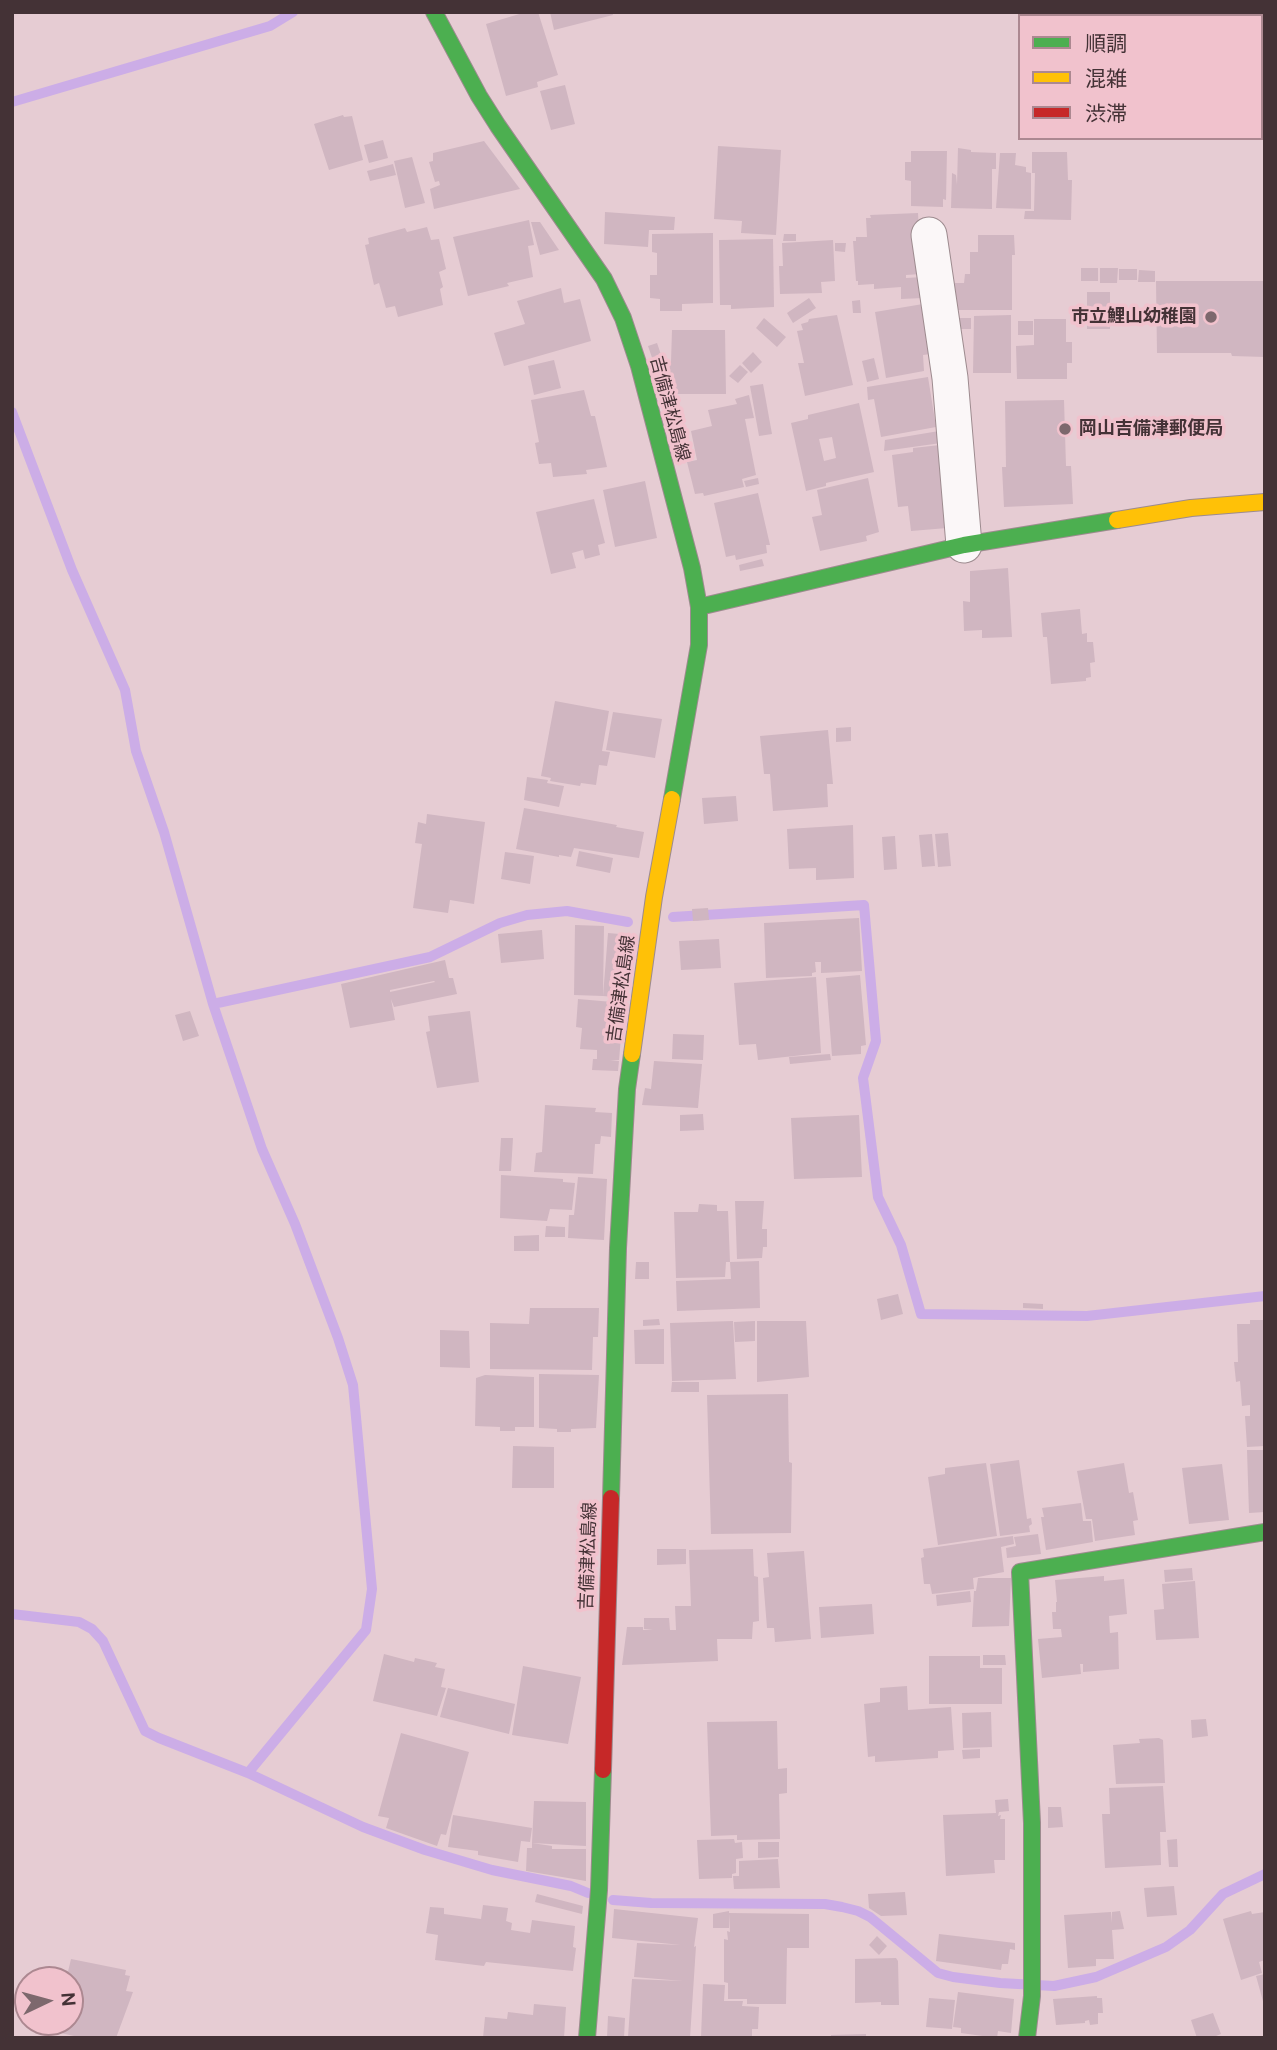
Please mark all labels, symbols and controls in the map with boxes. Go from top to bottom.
legend [1018,14,1263,140]
text: 順調 [1085,30,1127,58]
text: 混雑 [1085,65,1127,93]
text: 渋滞 [1085,100,1127,128]
place label: 市立鯉山幼稚園 [1071,306,1197,328]
marker: 市立鯉山幼稚園 [1203,309,1219,325]
street label: 吉備津松島線 [645,354,693,464]
place label: 岡山吉備津郵便局 [1079,418,1223,440]
marker: 岡山吉備津郵便局 [1057,421,1073,437]
street label: 吉備津松島線 [604,934,640,1044]
street label: 吉備津松島線 [576,1502,602,1610]
north arrow [14,1966,84,2036]
text: N [55,1991,81,2007]

